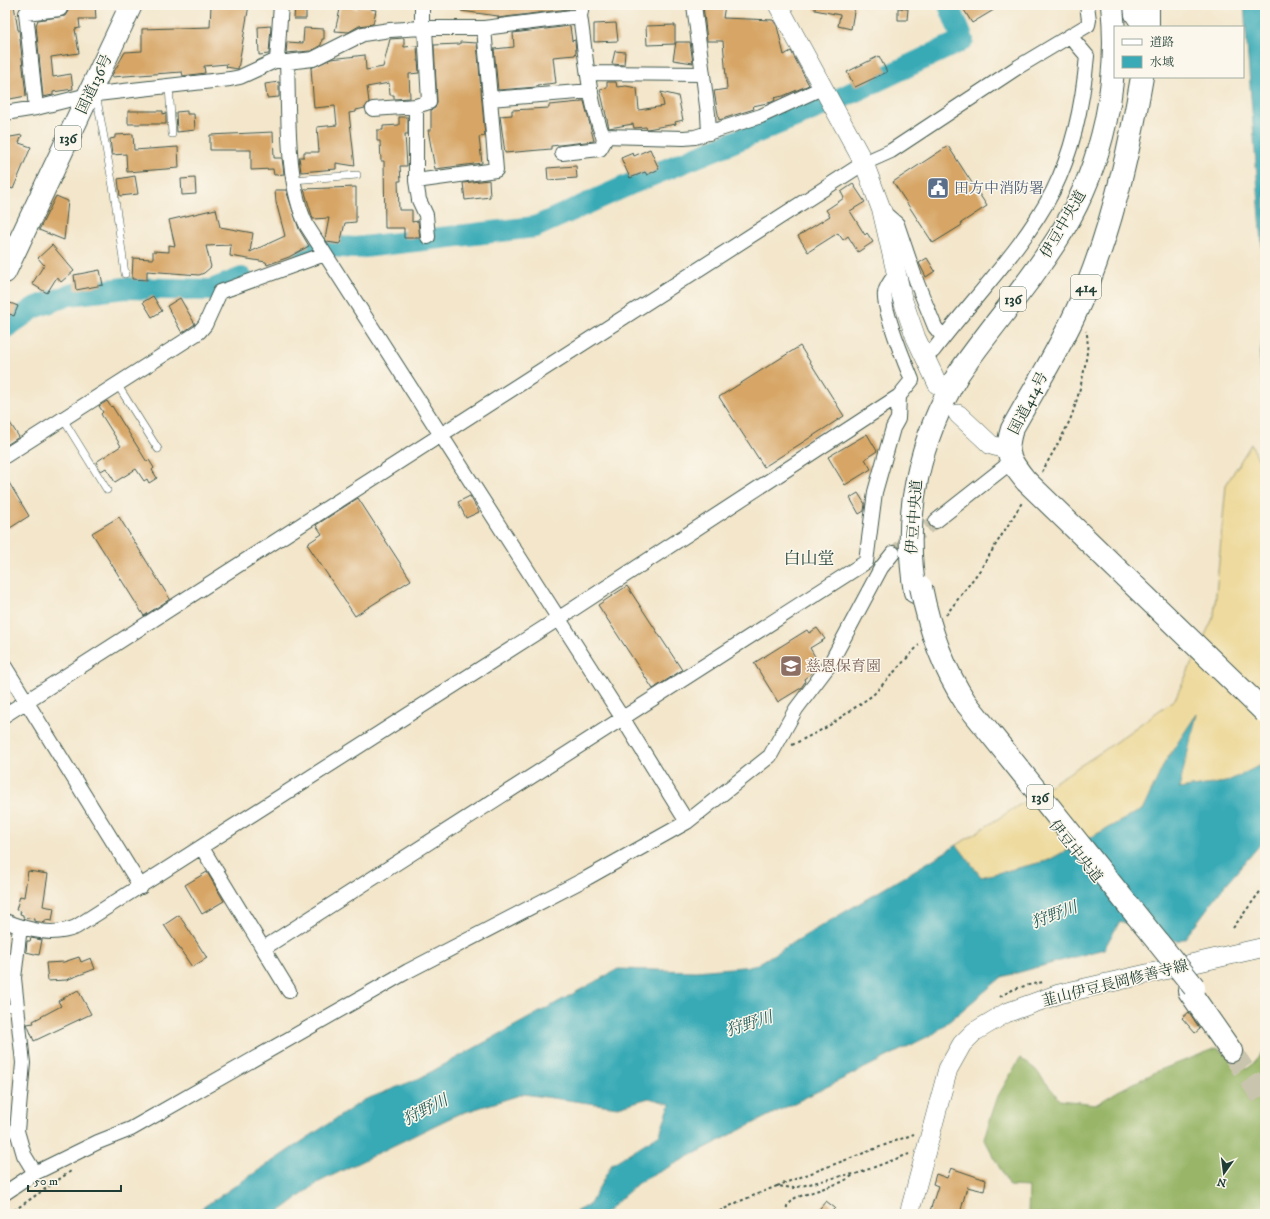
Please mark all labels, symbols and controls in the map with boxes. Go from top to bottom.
legend [1114,26,1244,78]
text: 道路 [1150,35,1174,50]
street label: 国道136号 [72,51,117,117]
text: 水域 [1150,55,1174,70]
road number: 136 [55,126,81,150]
public building icon: 田方中消防署 [925,175,951,201]
place label: 田方中消防署 [954,179,1044,198]
street label: 伊豆中央道 [1036,187,1090,261]
road number: 414 [1071,275,1101,299]
road number: 136 [1000,287,1026,311]
street label: 国道414号 [1005,369,1052,438]
street label: 伊豆中央道 [902,479,927,555]
district label: 白山堂 [784,548,835,570]
school or university icon: 慈恩保育園 [778,653,804,679]
place label: 慈恩保育園 [806,657,881,676]
road number: 136 [1027,785,1053,809]
street label: 伊豆中央道 [1045,816,1107,886]
water label: 狩野川 [1028,896,1082,933]
street label: 韮山伊豆長岡修善寺線 [1040,956,1190,1011]
water label: 狩野川 [723,1006,777,1041]
water label: 狩野川 [400,1089,453,1130]
north arrow [1204,1153,1244,1193]
scale bar [28,1167,121,1193]
text: 50 m [34,1174,58,1189]
text: N [1216,1174,1228,1190]

